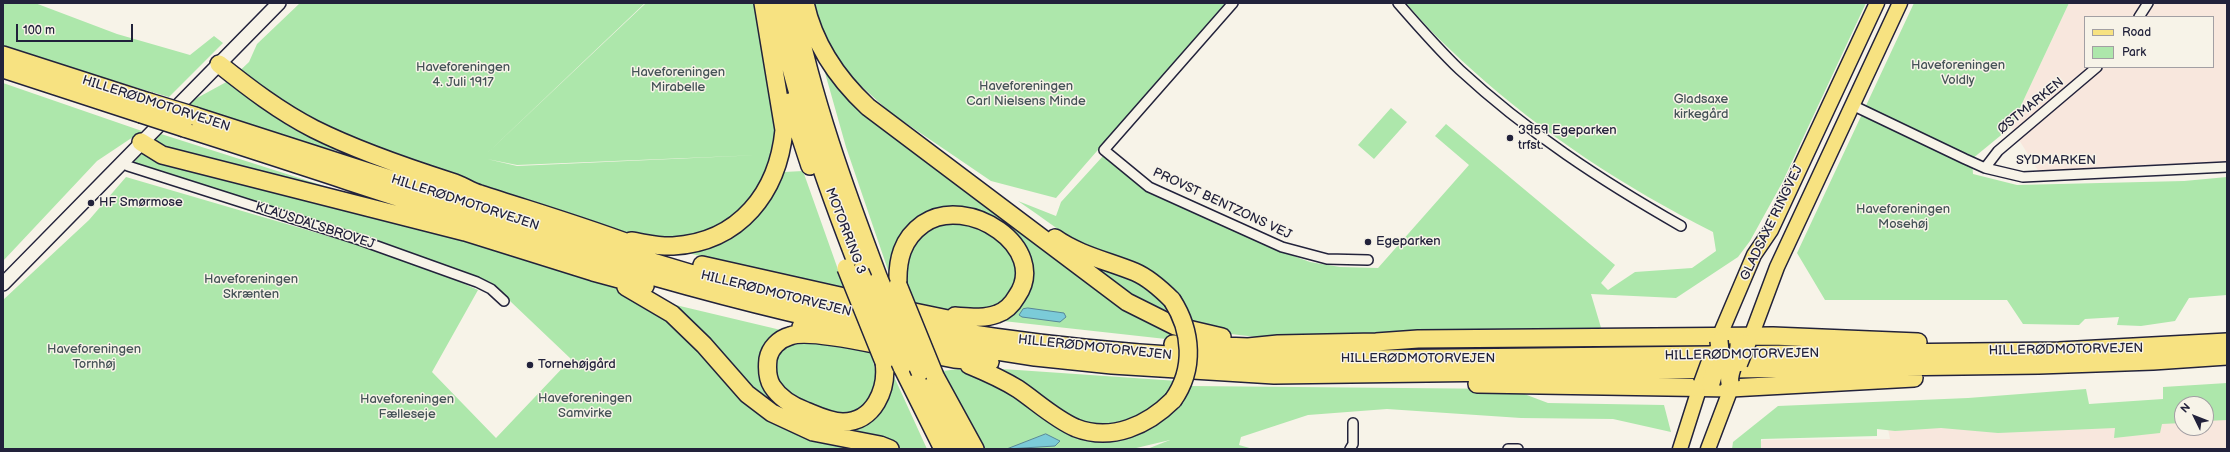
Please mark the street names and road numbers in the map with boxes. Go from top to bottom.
street label: HILLERØDMOTORVEJEN [80,73,232,135]
street label: ØSTMARKEN [1995,75,2067,137]
street label: SYDMARKEN [2016,153,2096,169]
street label: GLADSAXE RINGVEJ [1737,163,1807,283]
street label: PROVST BENTZONS VEJ [1150,165,1294,243]
street label: HILLERØDMOTORVEJEN [389,172,541,234]
street label: MOTORRING 3 [821,186,869,276]
street label: KLAUSDALSBROVEJ [253,199,377,253]
street label: HILLERØDMOTORVEJEN [699,268,853,320]
street label: HILLERØDMOTORVEJEN [1017,332,1173,364]
street label: HILLERØDMOTORVEJEN [1989,341,2143,359]
street label: HILLERØDMOTORVEJEN [1665,346,1819,364]
street label: HILLERØDMOTORVEJEN [1341,351,1495,367]

